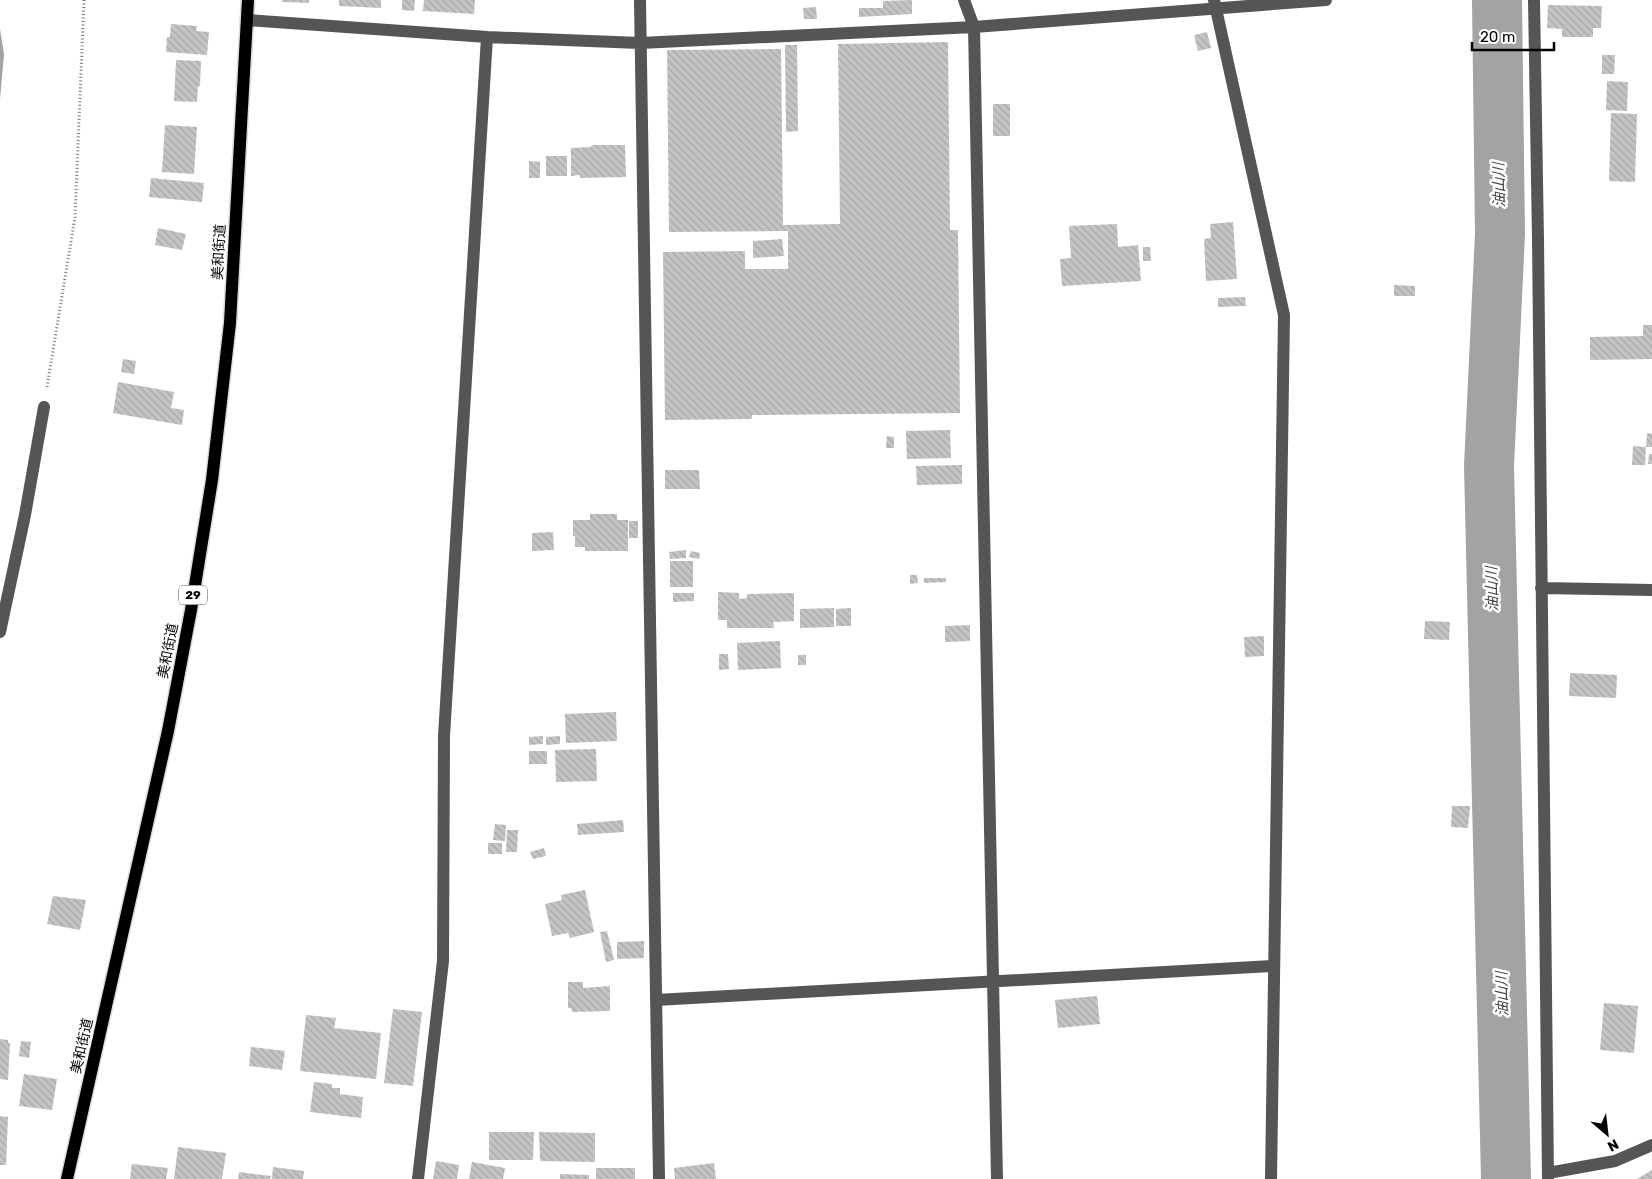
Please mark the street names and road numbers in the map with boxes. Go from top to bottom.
street label: 美和街道 [209,224,229,280]
road number: 29 [179,586,207,604]
street label: 美和街道 [154,622,182,680]
street label: 美和街道 [67,1017,97,1075]

